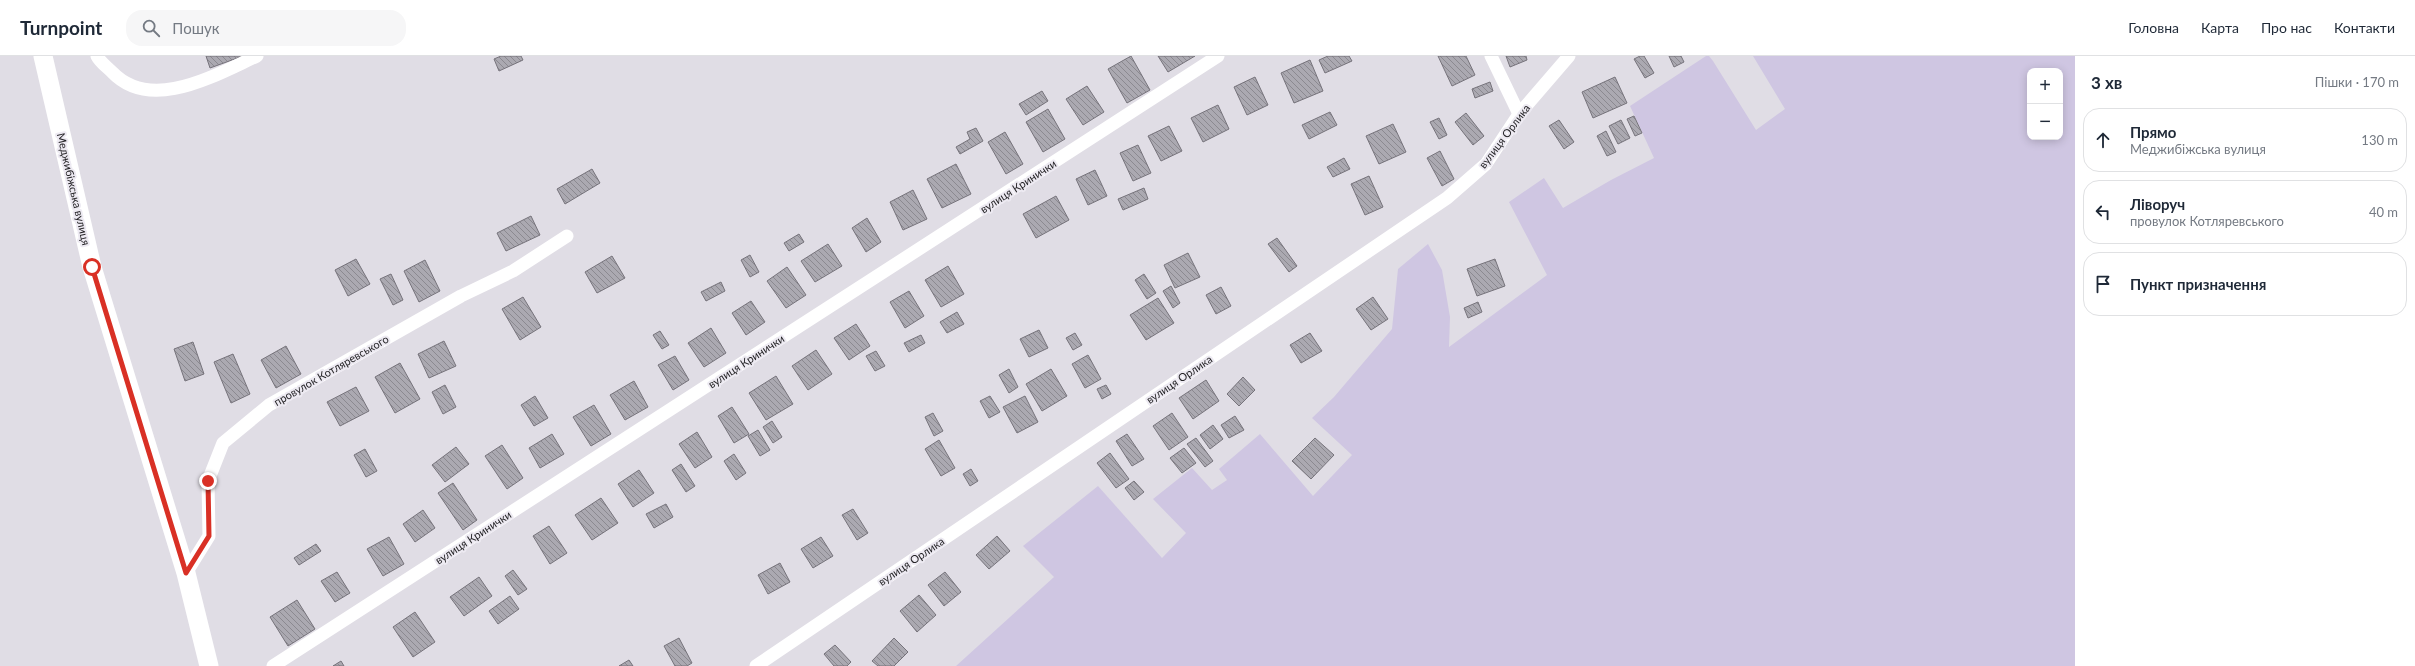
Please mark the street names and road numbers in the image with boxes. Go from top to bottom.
street label: вулиця Орлика [1476,101,1532,171]
street label: Меджибіжська вулиця [55,132,93,246]
street label: вулиця Кринички [977,157,1059,215]
street label: провулок Котляревського [271,332,391,408]
street label: вулиця Кринички [705,332,787,390]
street label: вулиця Орлика [1144,352,1214,406]
street label: вулиця Кринички [432,508,514,566]
street label: вулиця Орлика [876,534,946,588]

